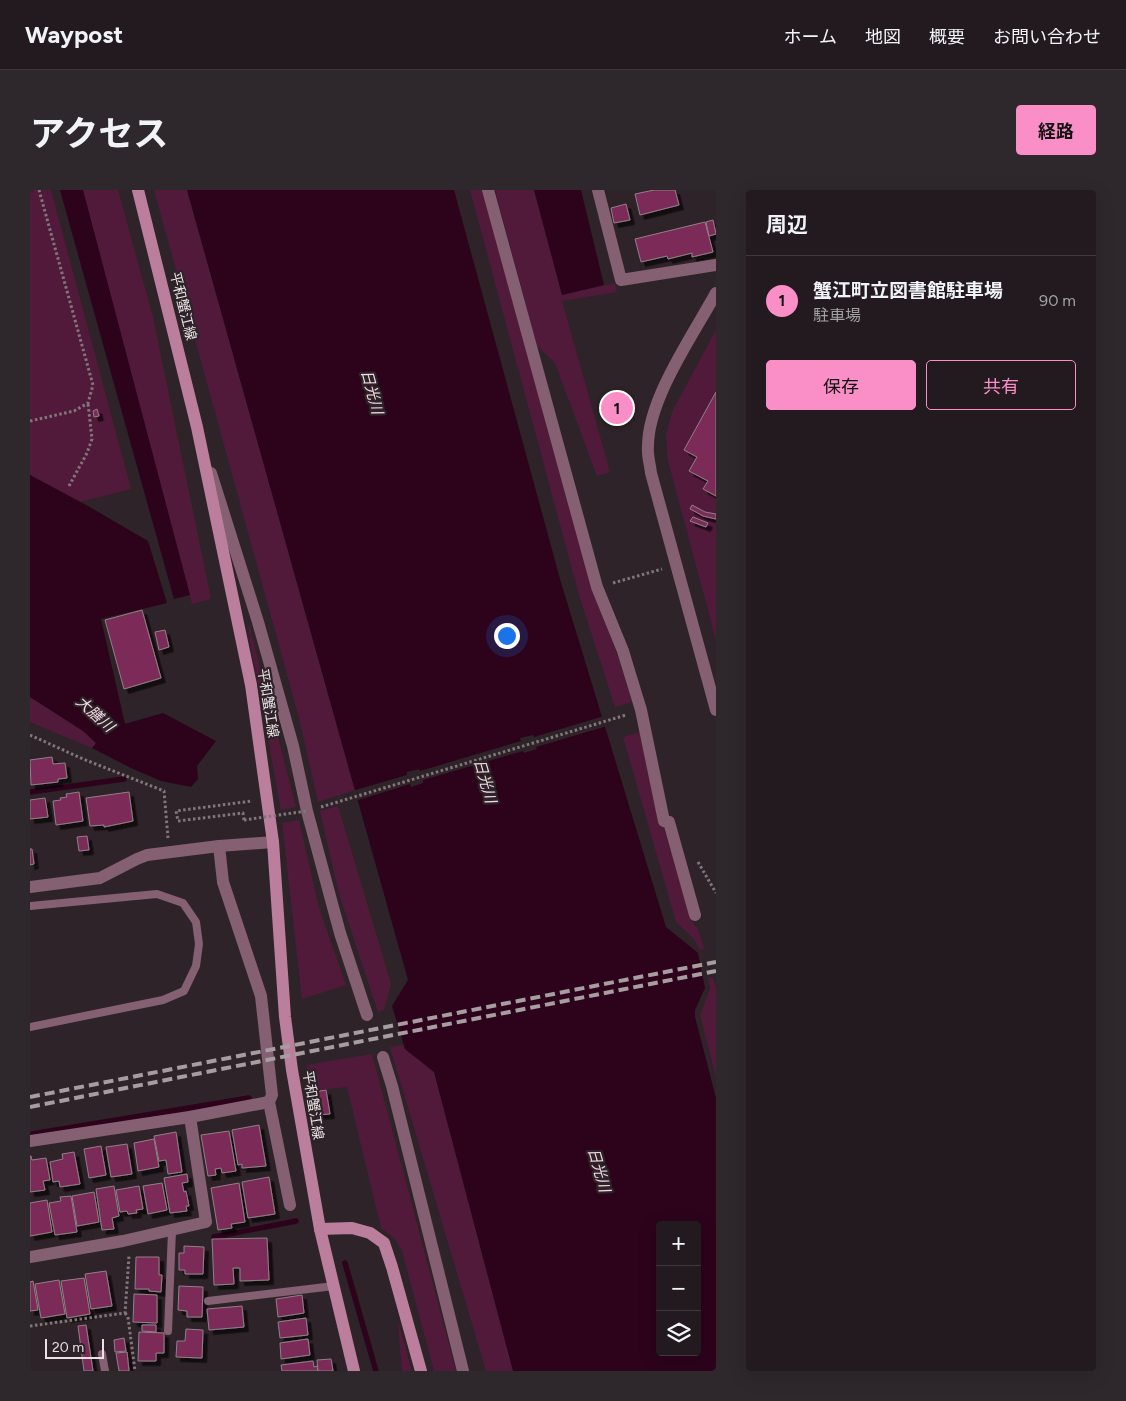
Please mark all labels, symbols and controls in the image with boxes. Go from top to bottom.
text: Waypost [25,20,123,49]
text: ホーム [784,26,837,48]
text: 地図 [865,26,901,48]
text: 概要 [929,26,965,48]
text: お問い合わせ [993,26,1101,48]
button: 経路 [1016,105,1096,155]
text: アクセス [30,113,168,155]
text: 周辺 [766,212,808,237]
street label: 平和蟹江線 [166,270,200,342]
text: 蟹江町立図書館駐車場 [813,279,1003,302]
text: 1 [779,291,785,310]
text: 90 m [1039,291,1076,310]
text: 駐車場 [813,306,861,325]
button: 保存 [766,360,916,410]
button: 共有 [926,360,1076,410]
water label: 日光川 [357,368,387,418]
pin: 1 [601,389,633,427]
your location [494,623,520,649]
street label: 平和蟹江線 [254,667,282,739]
water label: 大膳川 [72,692,119,737]
water label: 日光川 [470,757,500,807]
street label: 平和蟹江線 [299,1069,327,1141]
water label: 日光川 [584,1146,614,1196]
map controls [656,1221,701,1356]
button: + [656,1221,701,1266]
button: − [656,1266,701,1311]
button: layers [656,1311,701,1356]
scale bar [45,1336,104,1359]
text: 20 m [52,1339,84,1356]

